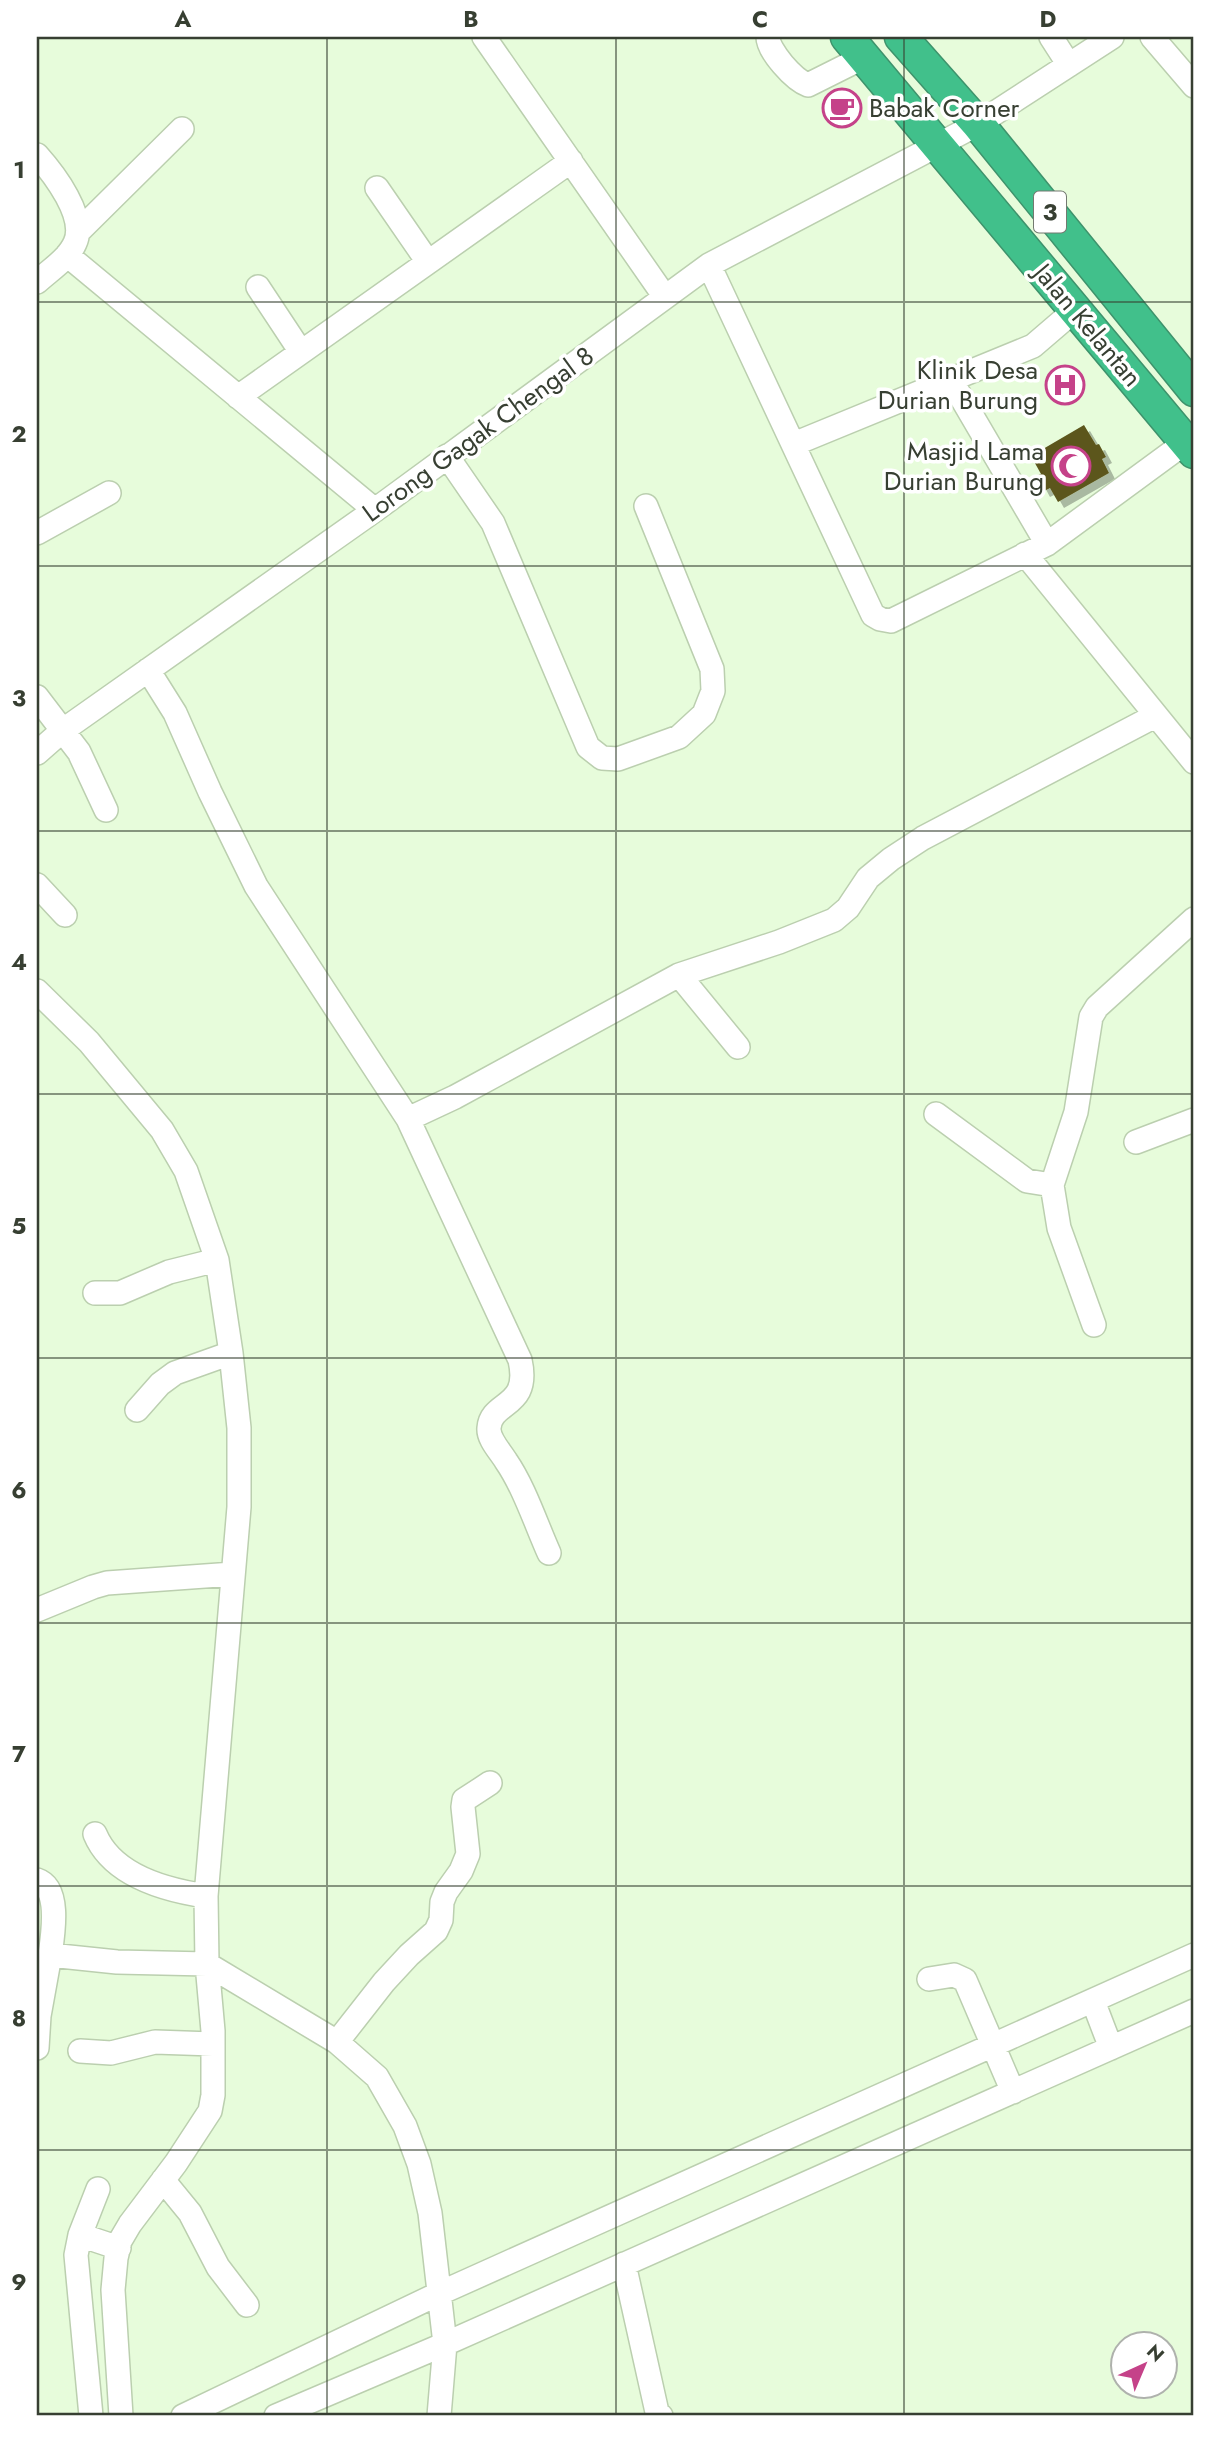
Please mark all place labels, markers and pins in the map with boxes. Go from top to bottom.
cafe icon: Babak Corner [821,87,863,129]
place label: Babak Corner [869,89,1020,127]
place label: Klinik Desa Durian Burung [878,351,1038,419]
hospital icon: Klinik Desa Durian Burung [1044,364,1086,406]
place label: Masjid Lama Durian Burung [884,432,1044,500]
mosque icon: Masjid Lama Durian Burung [1050,445,1092,487]

